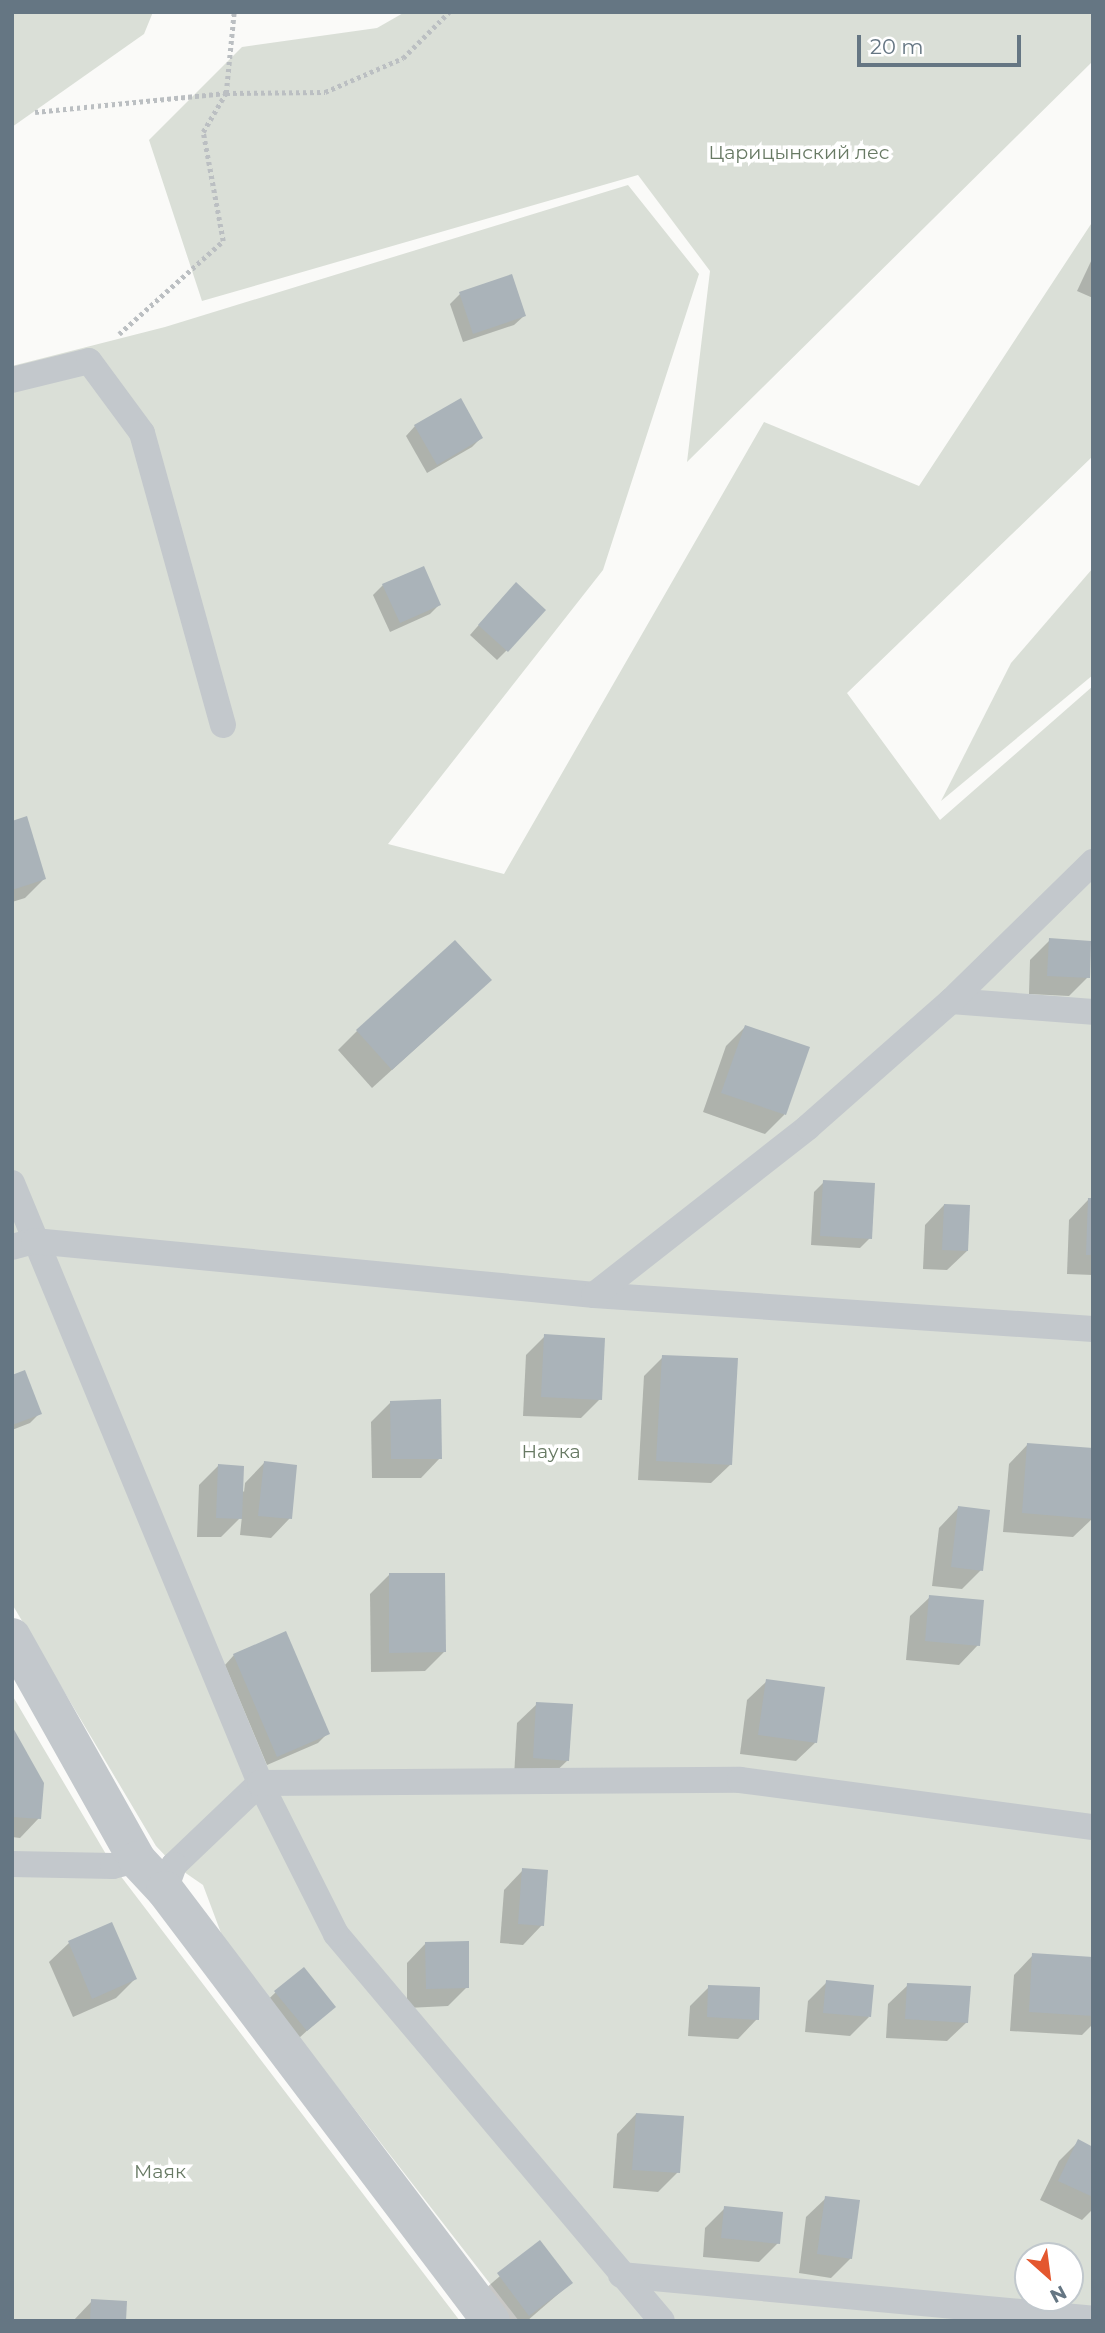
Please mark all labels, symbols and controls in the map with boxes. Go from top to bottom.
scale bar [860,21,1024,65]
text: 20 m [870,34,924,59]
park label: Царицынский лес [709,142,889,164]
park label: Наука [521,1441,581,1463]
park label: Маяк [134,2161,186,2183]
north arrow [1014,2242,1084,2312]
text: N [1046,2280,1070,2308]

